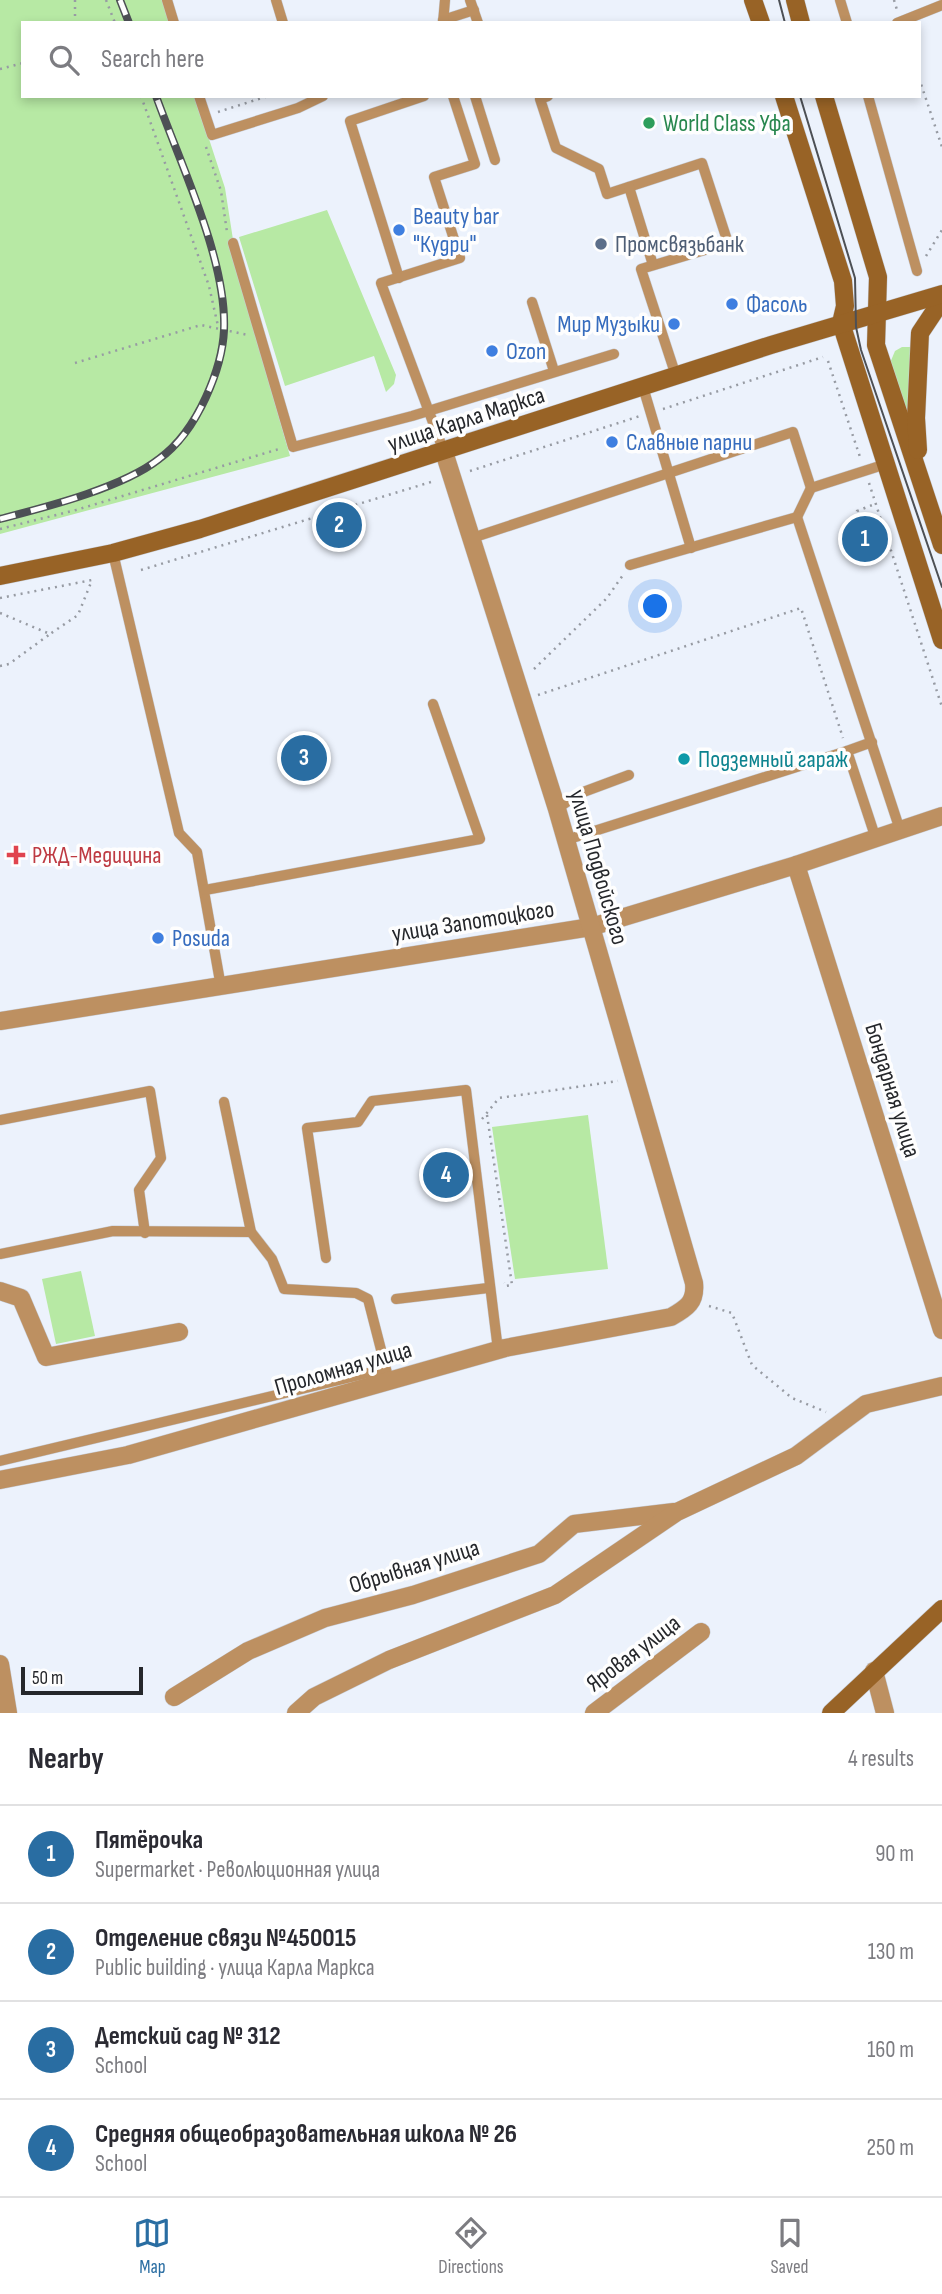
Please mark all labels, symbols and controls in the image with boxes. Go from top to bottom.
search box [21,21,921,98]
icon: search [45,41,83,79]
text: Search here [101,44,204,75]
place label: World Class Уфа [663,109,791,138]
marker: World Class Уфа [641,115,657,131]
place label: Beauty bar "Кудри" [413,202,499,259]
marker: Beauty bar "Кудри" [391,222,407,238]
place label: Промсвязьбанк [615,230,745,259]
marker: Промсвязьбанк [593,236,609,252]
place label: Фасоль [746,290,808,319]
marker: Фасоль [724,296,740,312]
place label: Мир Музыки [557,310,660,339]
marker: Мир Музыки [666,316,682,332]
place label: Ozon [506,337,546,366]
marker: Ozon [484,343,500,359]
street label: улица Карла Маркса [384,380,548,458]
place label: Славные парни [626,428,752,457]
marker: Славные парни [604,434,620,450]
pin: 2 [316,499,362,551]
pin: 1 [842,513,888,565]
your location [638,589,672,623]
pin: 3 [281,732,327,784]
place label: Подземный гараж [698,745,848,774]
marker: Подземный гараж [676,751,692,767]
street label: улица Подвойского [563,786,634,948]
place label: РЖД-Медицина [32,841,162,870]
marker: РЖД-Медицина [6,845,26,865]
street label: улица Запотоцкого [390,894,556,949]
place label: Posuda [172,924,230,953]
marker: Posuda [150,930,166,946]
street label: Бондарная улица [858,1019,927,1161]
pin: 4 [423,1149,469,1201]
street label: Проломная улица [271,1335,415,1402]
street label: Обрывная улица [345,1533,483,1600]
street label: Яровая улица [581,1609,686,1698]
scale bar [21,1664,144,1696]
text: 50 m [32,1667,63,1690]
text: Nearby [28,1741,104,1777]
text: 4 results [848,1745,914,1773]
text: Пятёрочка [95,1825,203,1856]
text: 1 [46,1840,56,1868]
text: 90 m [875,1840,914,1868]
text: Supermarket · Революционная улица [95,1856,380,1884]
text: Отделение связи №450015 [95,1923,356,1954]
text: 2 [46,1938,56,1966]
text: 130 m [868,1938,914,1966]
text: Public building · улица Карла Маркса [95,1954,375,1982]
text: Детский сад № 312 [95,2021,281,2052]
text: 3 [46,2036,56,2064]
text: 160 m [867,2036,914,2064]
text: School [95,2052,147,2080]
text: Средняя общеобразовательная школа № 26 [95,2119,517,2150]
text: 4 [46,2134,56,2162]
text: 250 m [867,2134,914,2162]
text: School [95,2150,147,2178]
tab: Map [133,2214,171,2279]
tab: Directions [438,2214,504,2279]
tab: Saved [770,2214,809,2279]

